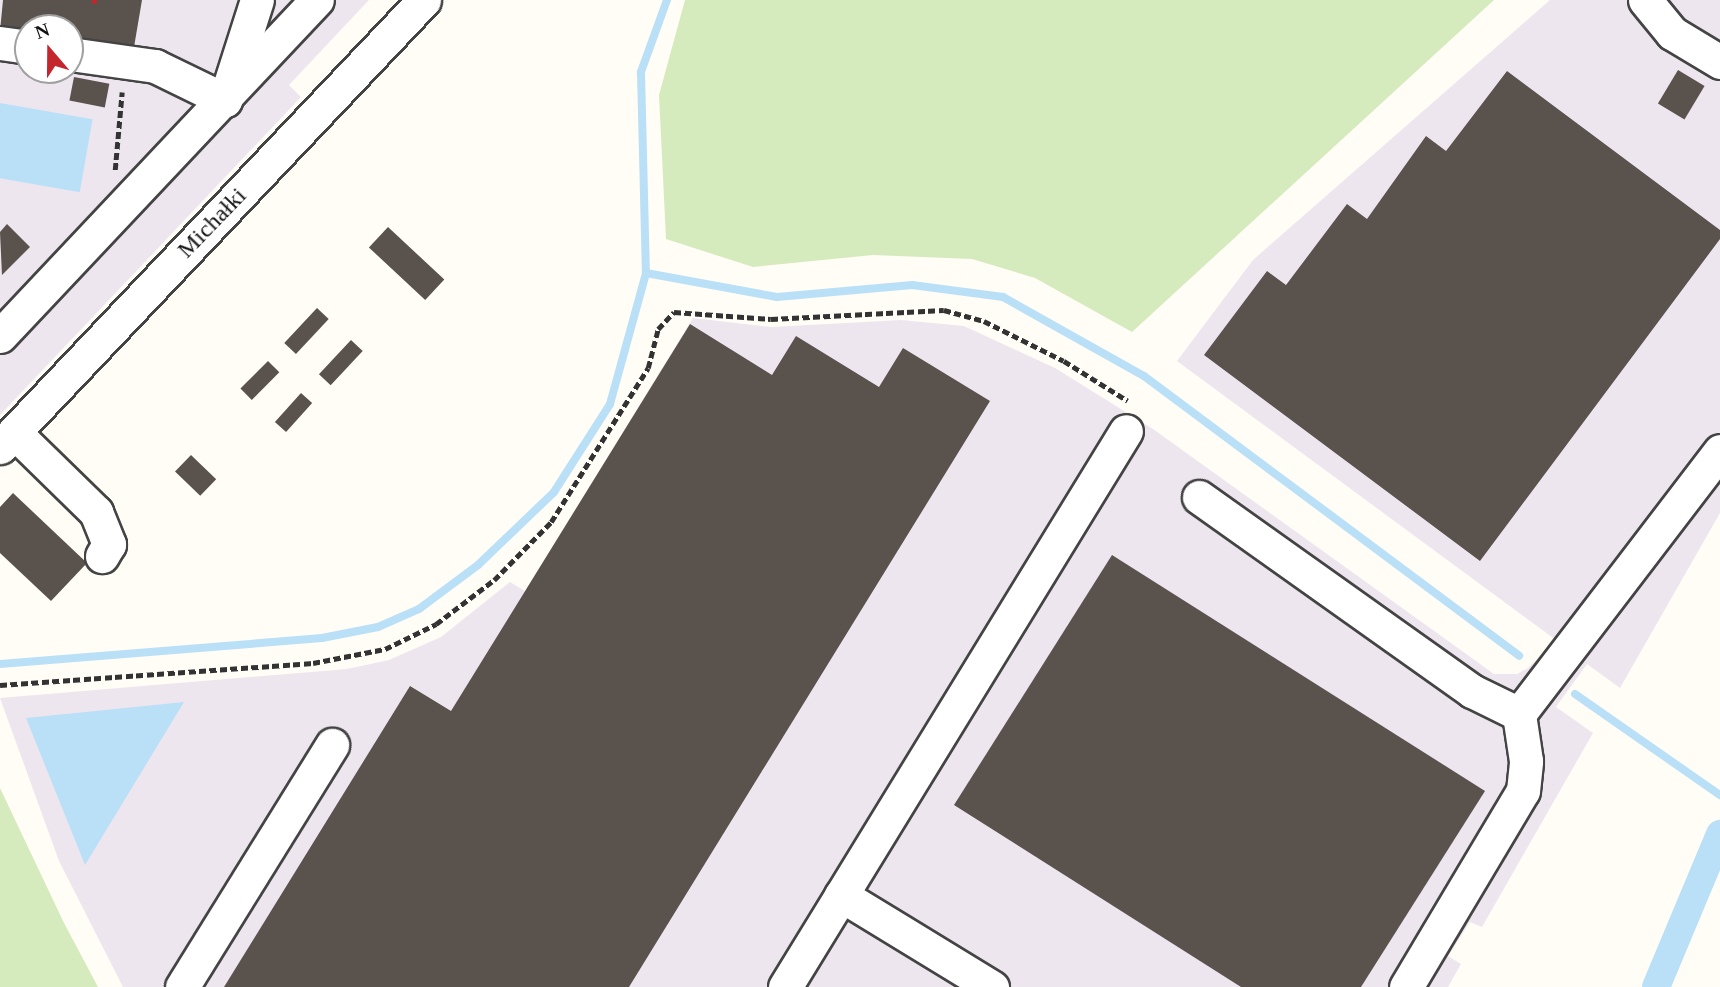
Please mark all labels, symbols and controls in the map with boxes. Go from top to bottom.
north arrow [14,14,84,84]
text: N [32,18,52,43]
street label: Michałki [172,182,252,264]

